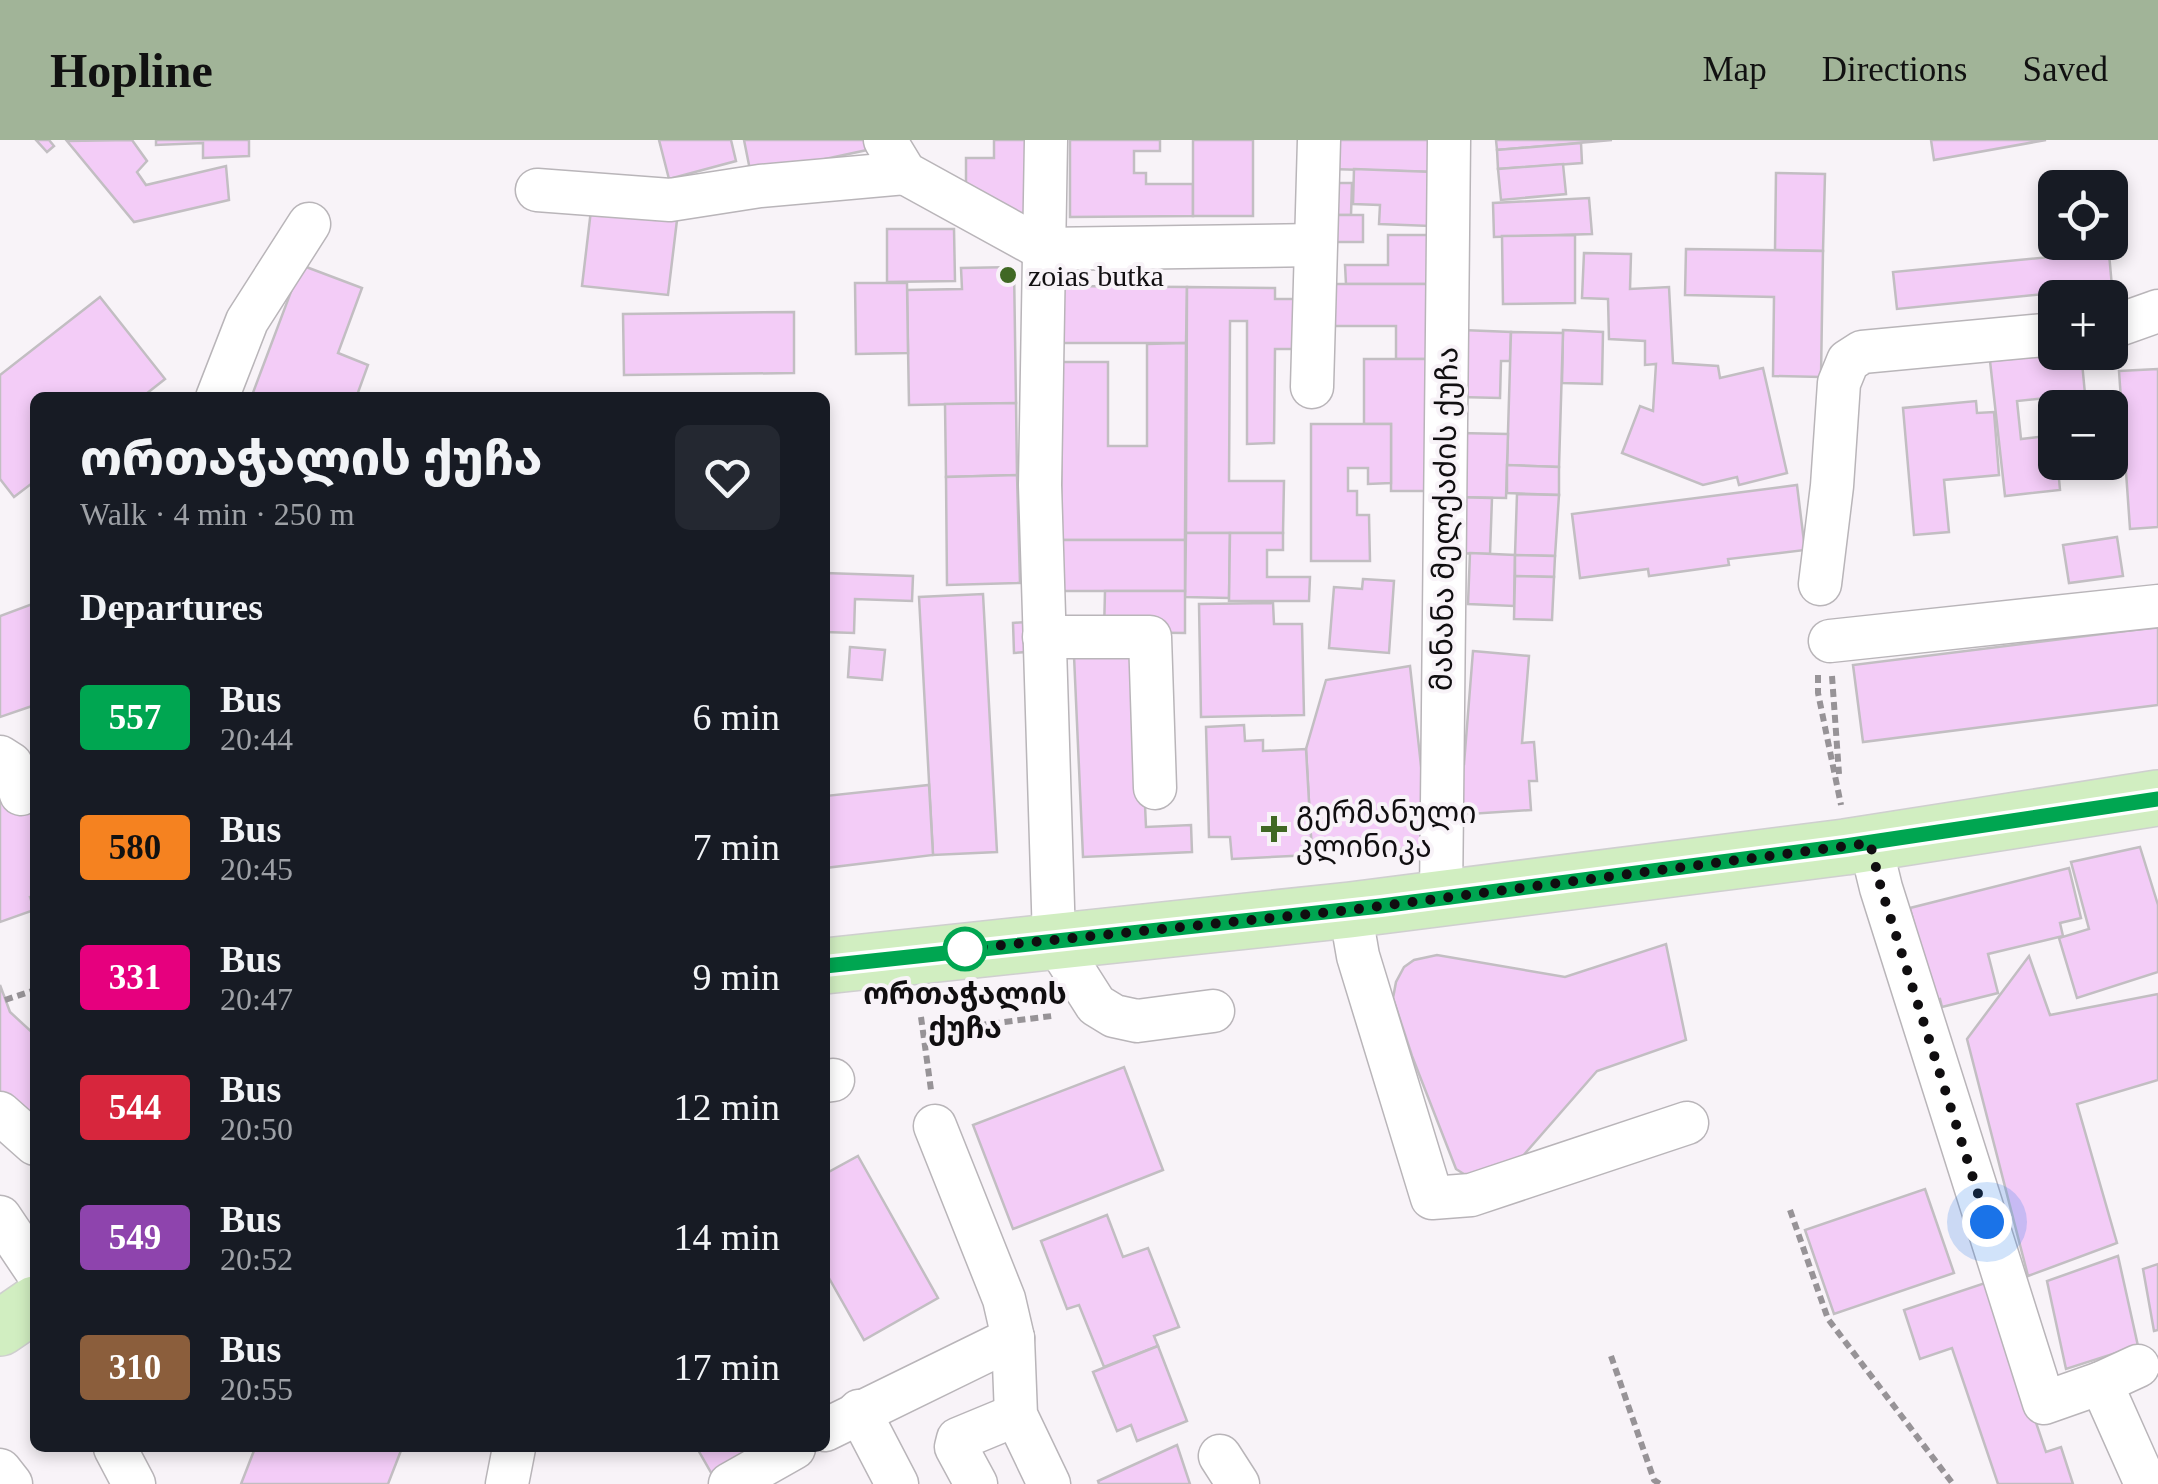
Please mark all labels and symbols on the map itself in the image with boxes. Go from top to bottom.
place label: zoias butka [1028,259,1164,292]
marker: zoias butka [997,264,1019,286]
street label: მანანა მელქაძის ქუჩა [1424,347,1466,691]
place label: გერმანული კლინიკა [1296,796,1476,865]
marker: გერმანული კლინიკა [1261,816,1287,842]
marker: ორთაჭალის ქუჩა [944,928,986,970]
place label: ორთაჭალის ქუჩა [863,977,1067,1046]
your location [1962,1197,2012,1247]

